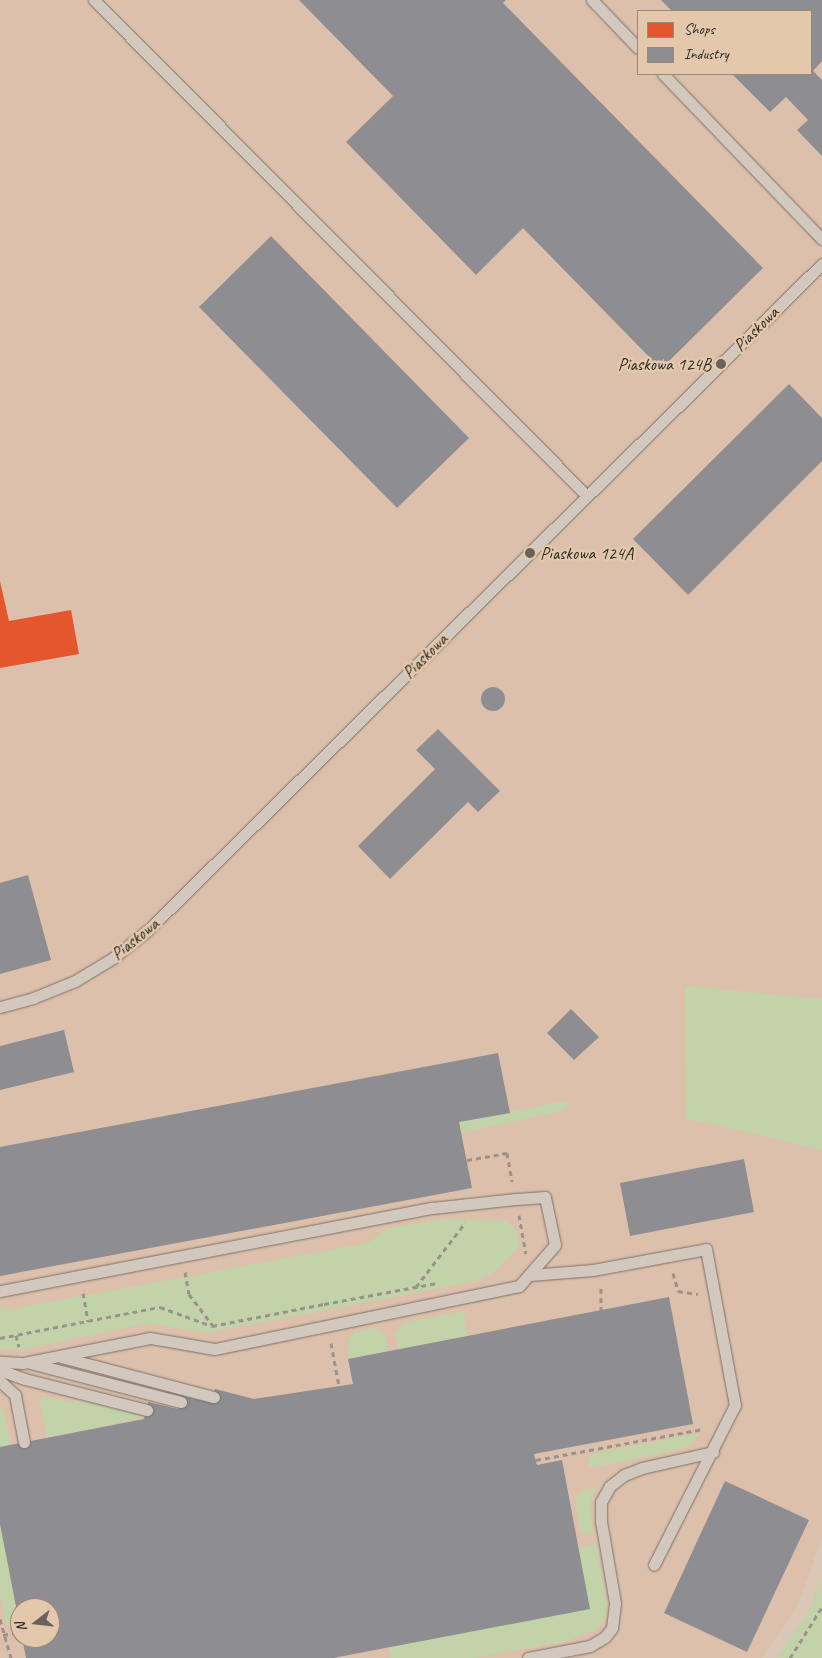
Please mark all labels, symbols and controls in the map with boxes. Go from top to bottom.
legend [637,10,812,75]
text: Shops [684,20,715,39]
text: Industry [684,45,729,64]
street label: Piaskowa [729,302,783,356]
place label: Piaskowa 124B [618,353,711,375]
marker: Piaskowa 124B [715,358,727,370]
place label: Piaskowa 124A [540,542,633,564]
marker: Piaskowa 124A [524,547,536,559]
street label: Piaskowa [398,629,452,683]
street label: Piaskowa [107,913,163,965]
north arrow [10,1598,60,1648]
text: N [12,1620,30,1634]

